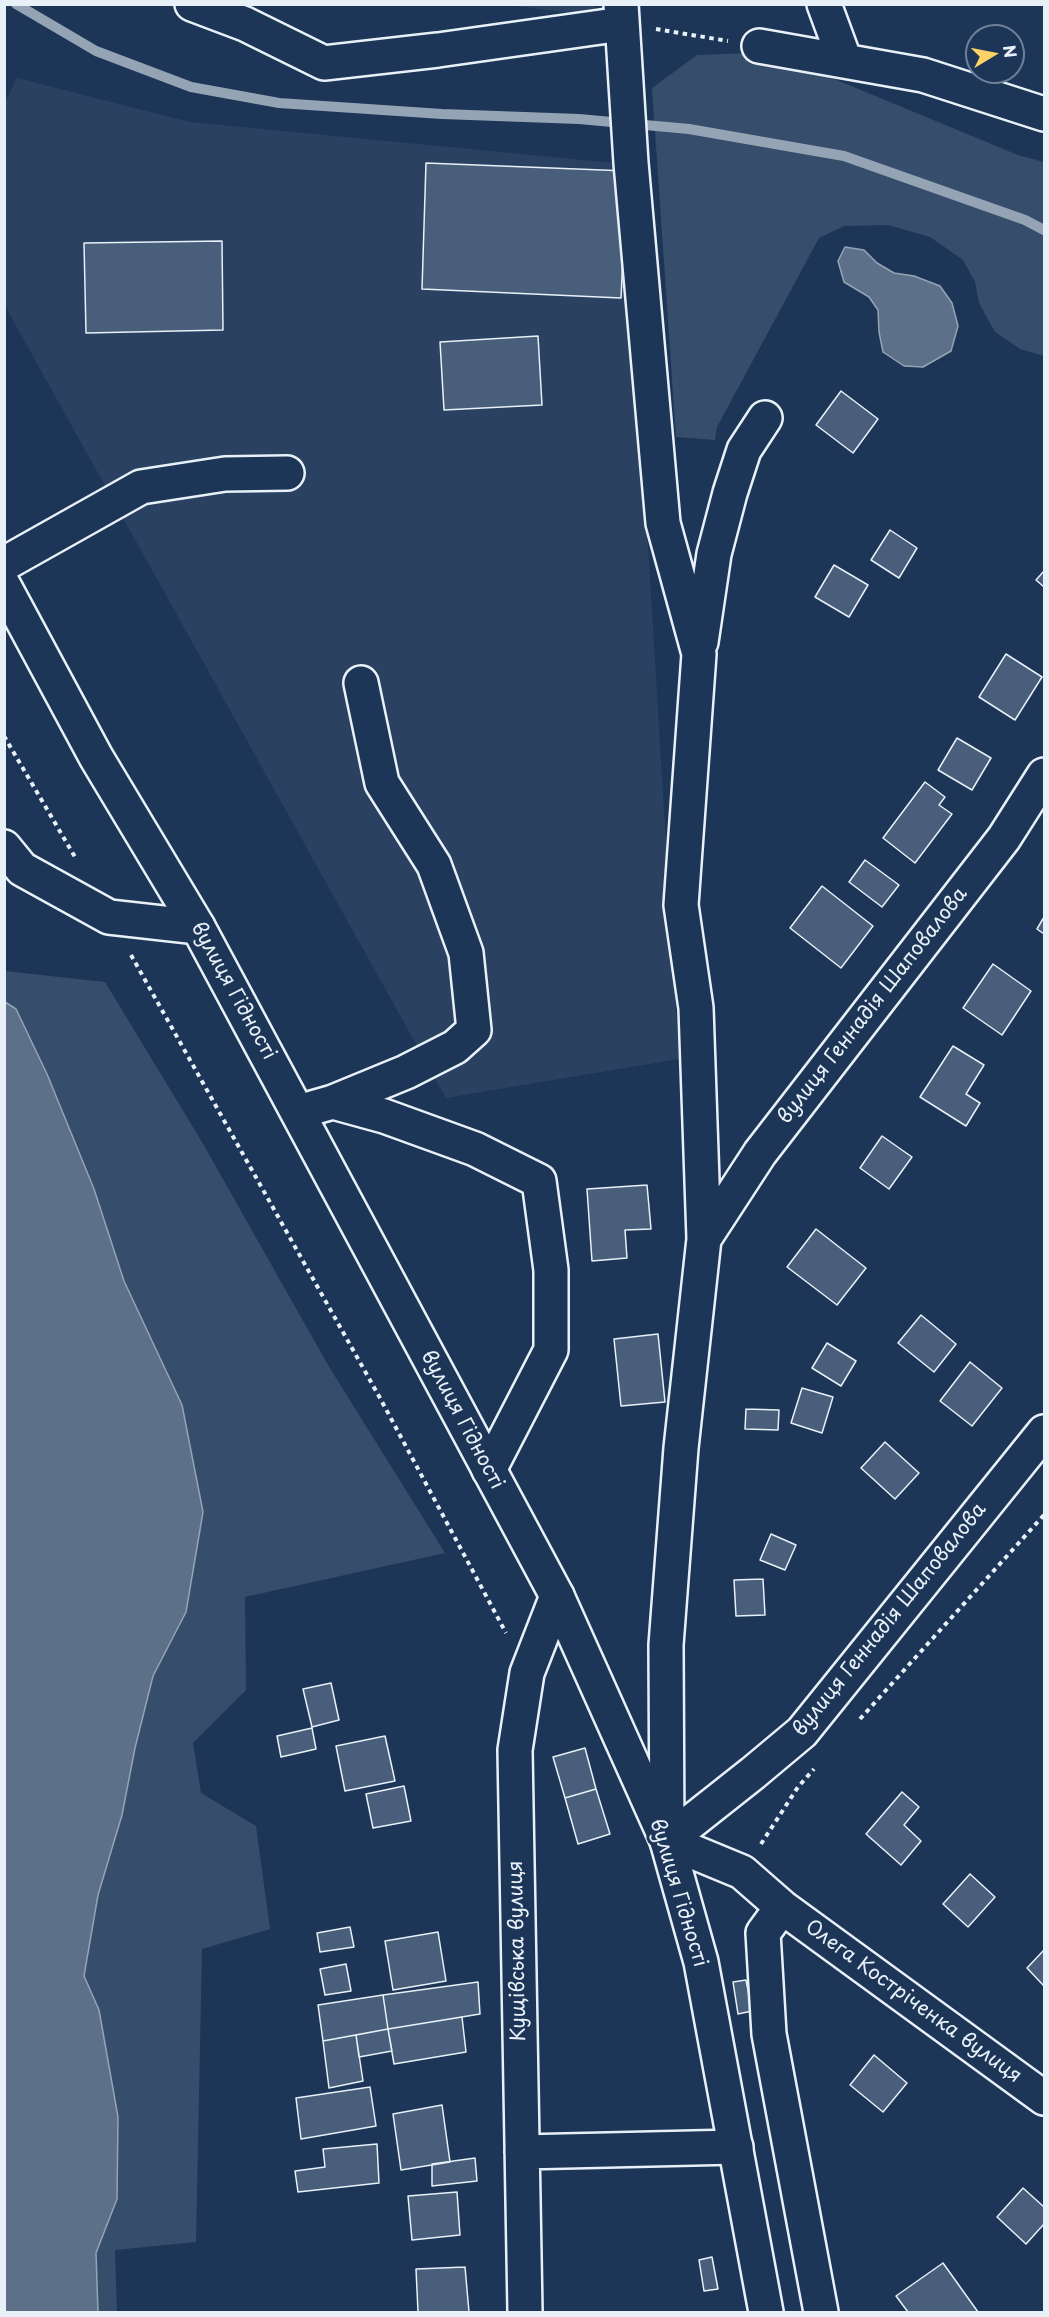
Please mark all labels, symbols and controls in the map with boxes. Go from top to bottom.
north arrow [965,24,1025,84]
text: N [998,43,1024,60]
street label: вулиця Геннадія Шаповалова [773,883,973,1129]
street label: вулиця Гідності [185,918,281,1064]
street label: вулиця Гідності [415,1347,509,1493]
street label: вулиця Геннадія Шаповалова [788,1498,992,1742]
street label: вулиця Гідності [644,1816,712,1970]
street label: Кущівська вулиця [504,1860,532,2042]
street label: Олега Костріченка вулиця [800,1915,1026,2089]

